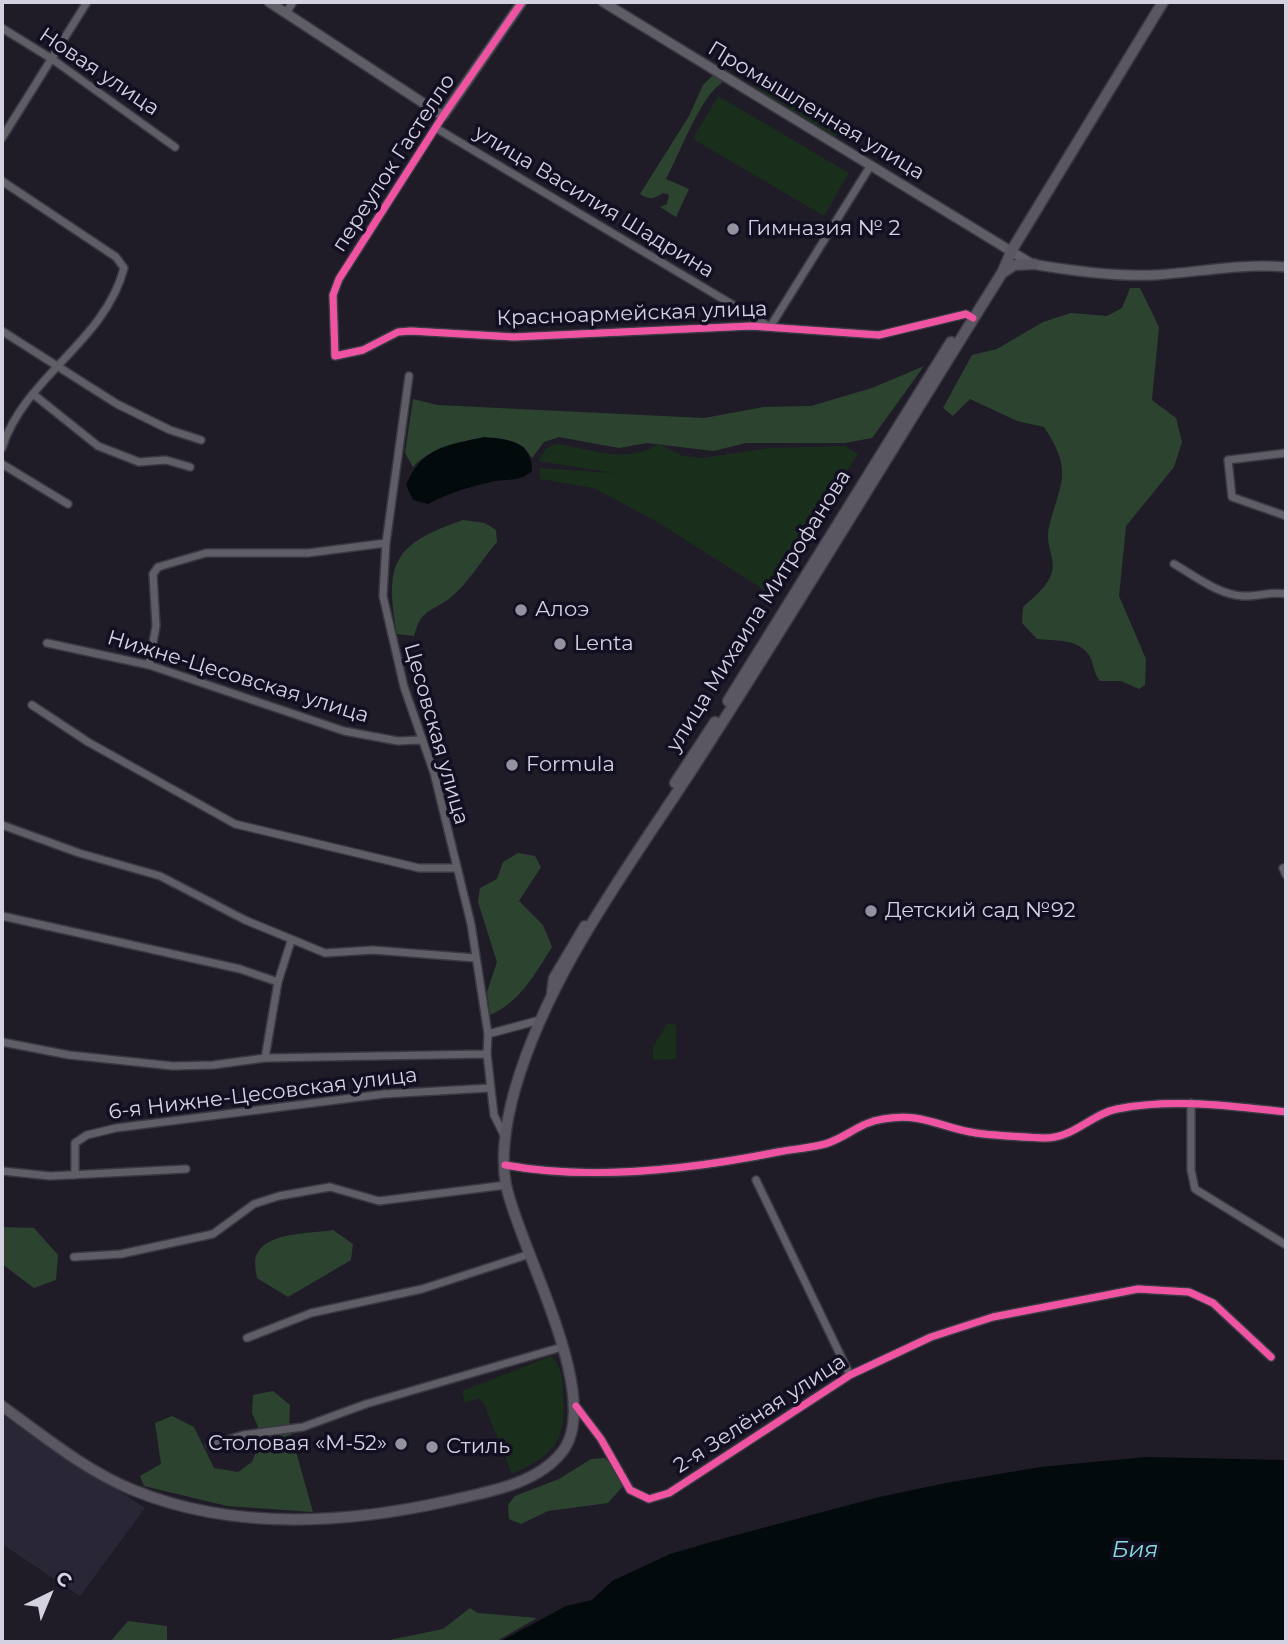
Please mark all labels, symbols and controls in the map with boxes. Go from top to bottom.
street label: Новая улица [34,23,164,121]
street label: Промышленная улица [703,36,929,186]
street label: переулок Гастелло [327,69,461,257]
street label: улица Василия Шадрина [469,120,719,284]
place label: Гимназия № 2 [747,216,900,242]
marker: Гимназия № 2 [725,221,741,237]
street label: Красноармейская улица [496,297,768,331]
street label: улица Михаила Митрофанова [661,465,857,757]
place label: Алоэ [535,597,589,623]
marker: Алоэ [513,602,529,618]
street label: Нижне-Цесовская улица [104,625,372,729]
place label: Lenta [574,631,634,657]
marker: Lenta [552,636,568,652]
street label: Цесовская улица [398,640,474,828]
place label: Formula [526,752,615,778]
marker: Formula [504,757,520,773]
place label: Детский сад №92 [885,898,1076,924]
marker: Детский сад №92 [863,903,879,919]
street label: 6-я Нижне-Цесовская улица [107,1063,419,1125]
street label: 2-я Зелёная улица [669,1349,851,1479]
place label: Столовая «М-52» [208,1431,387,1457]
place label: Стиль [446,1434,510,1460]
marker: Столовая «М-52» [393,1436,409,1452]
marker: Стиль [424,1439,440,1455]
water label: Бия [1112,1536,1158,1564]
north arrow [14,1560,84,1630]
text: С [51,1566,77,1592]

